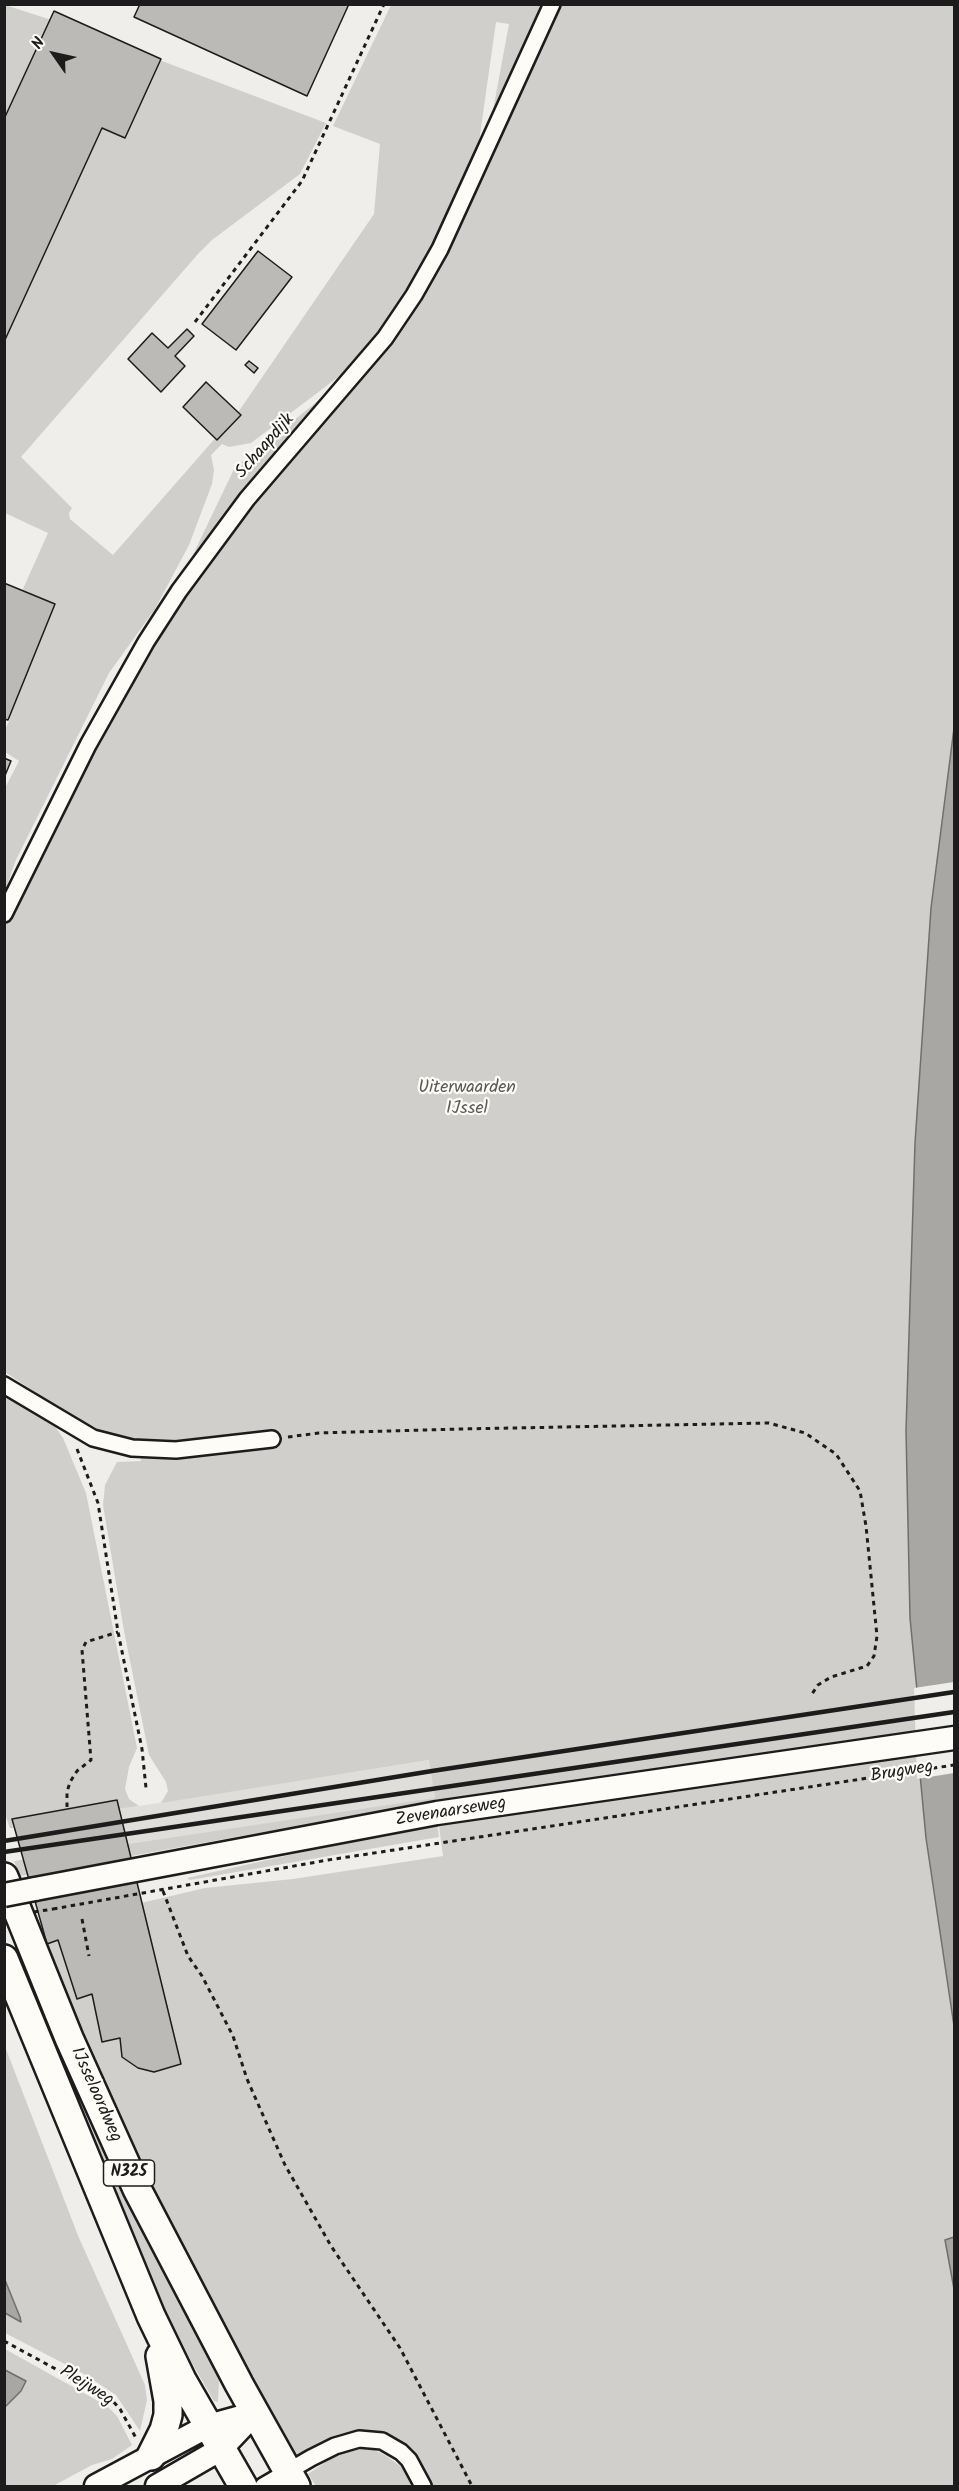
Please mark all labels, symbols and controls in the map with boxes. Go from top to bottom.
north arrow [24,24,84,84]
text: N [25,32,52,55]
street label: Schaapdijk [232,410,300,484]
park label: Uiterwaarden IJssel [418,1078,516,1120]
street label: Brugweg [869,1757,935,1789]
street label: Zevenaarseweg [394,1794,508,1832]
street label: IJsseloordweg [64,2044,126,2146]
road number: N325 [104,2160,154,2186]
street label: Pleijweg [55,2362,117,2412]

